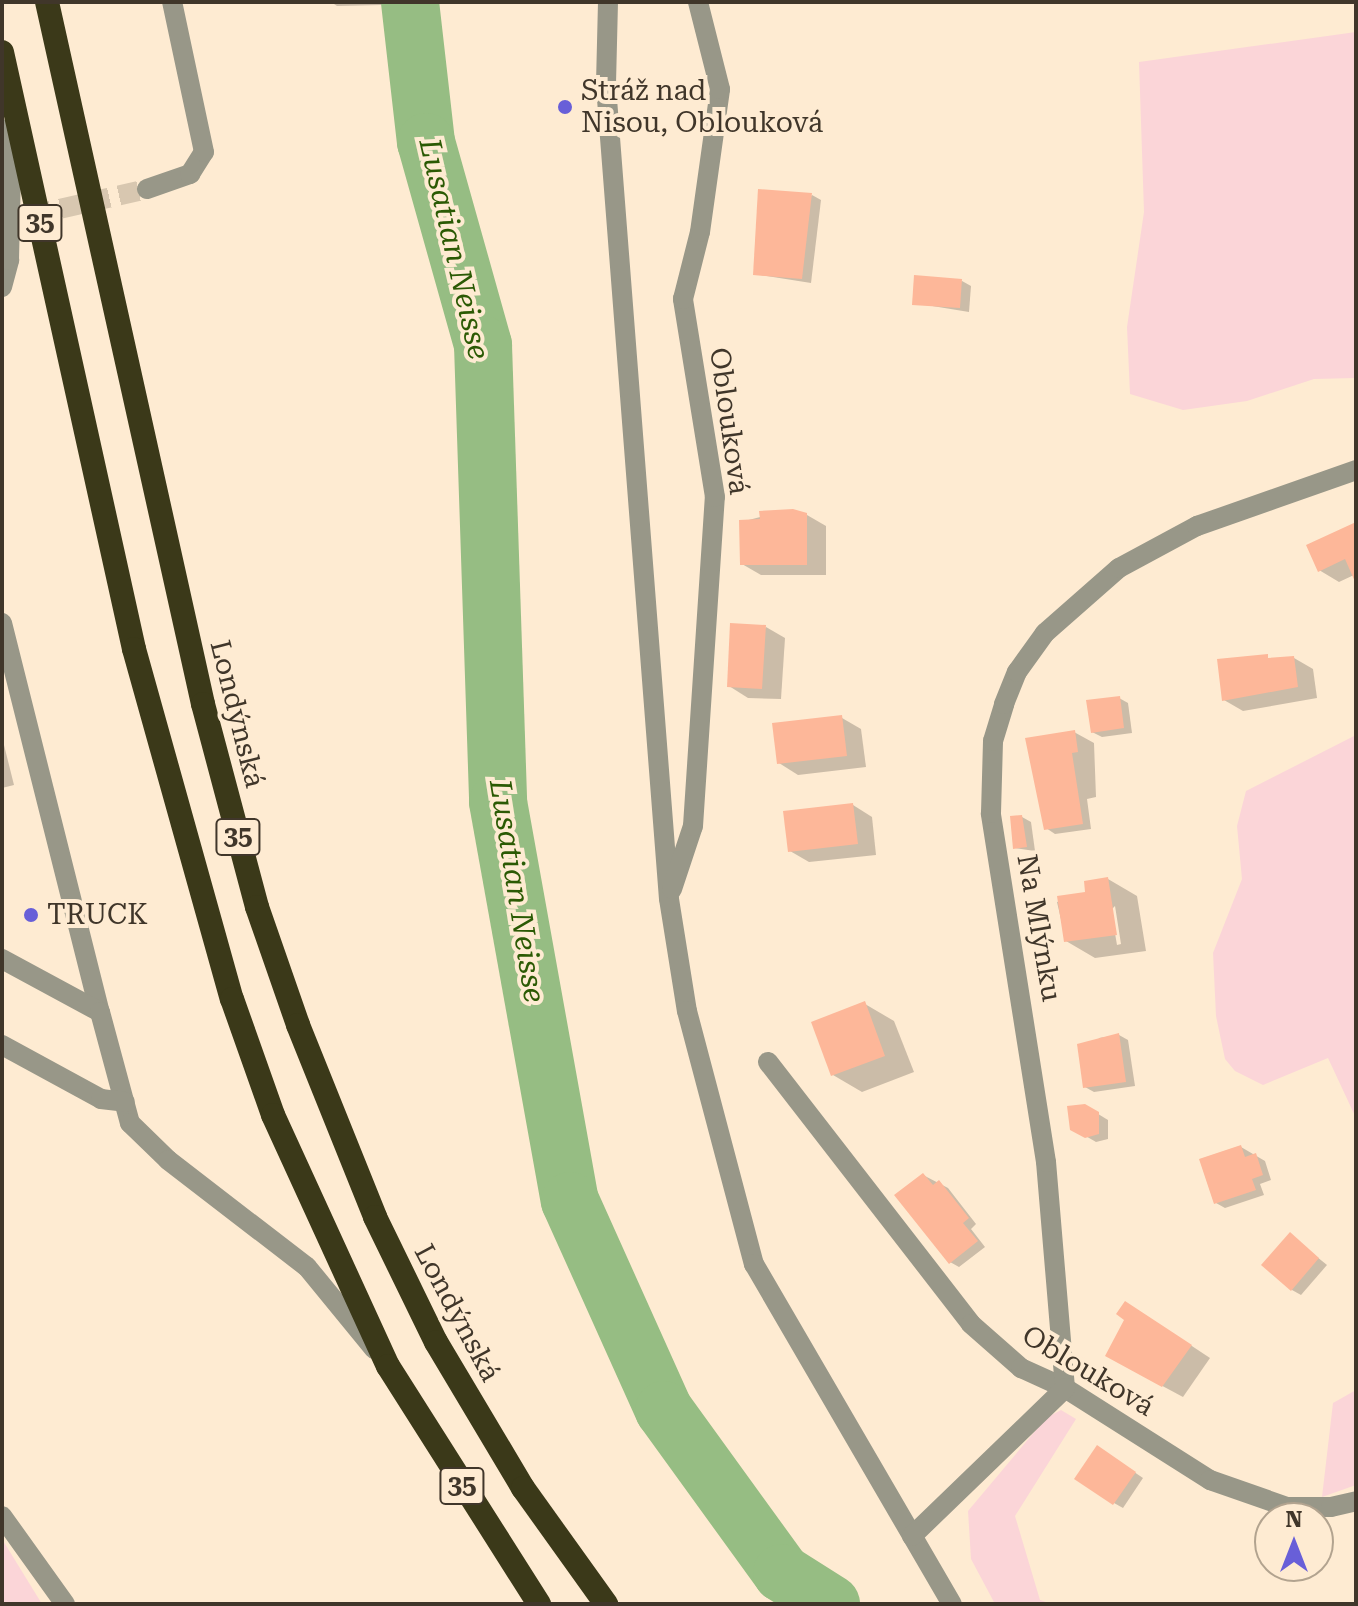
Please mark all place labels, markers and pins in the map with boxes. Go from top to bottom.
place label: Stráž nad Nisou, Oblouková [581,74,823,140]
marker: Stráž nad Nisou, Oblouková [556,98,574,116]
place label: TRUCK [47,898,148,932]
marker: TRUCK [22,906,40,924]

